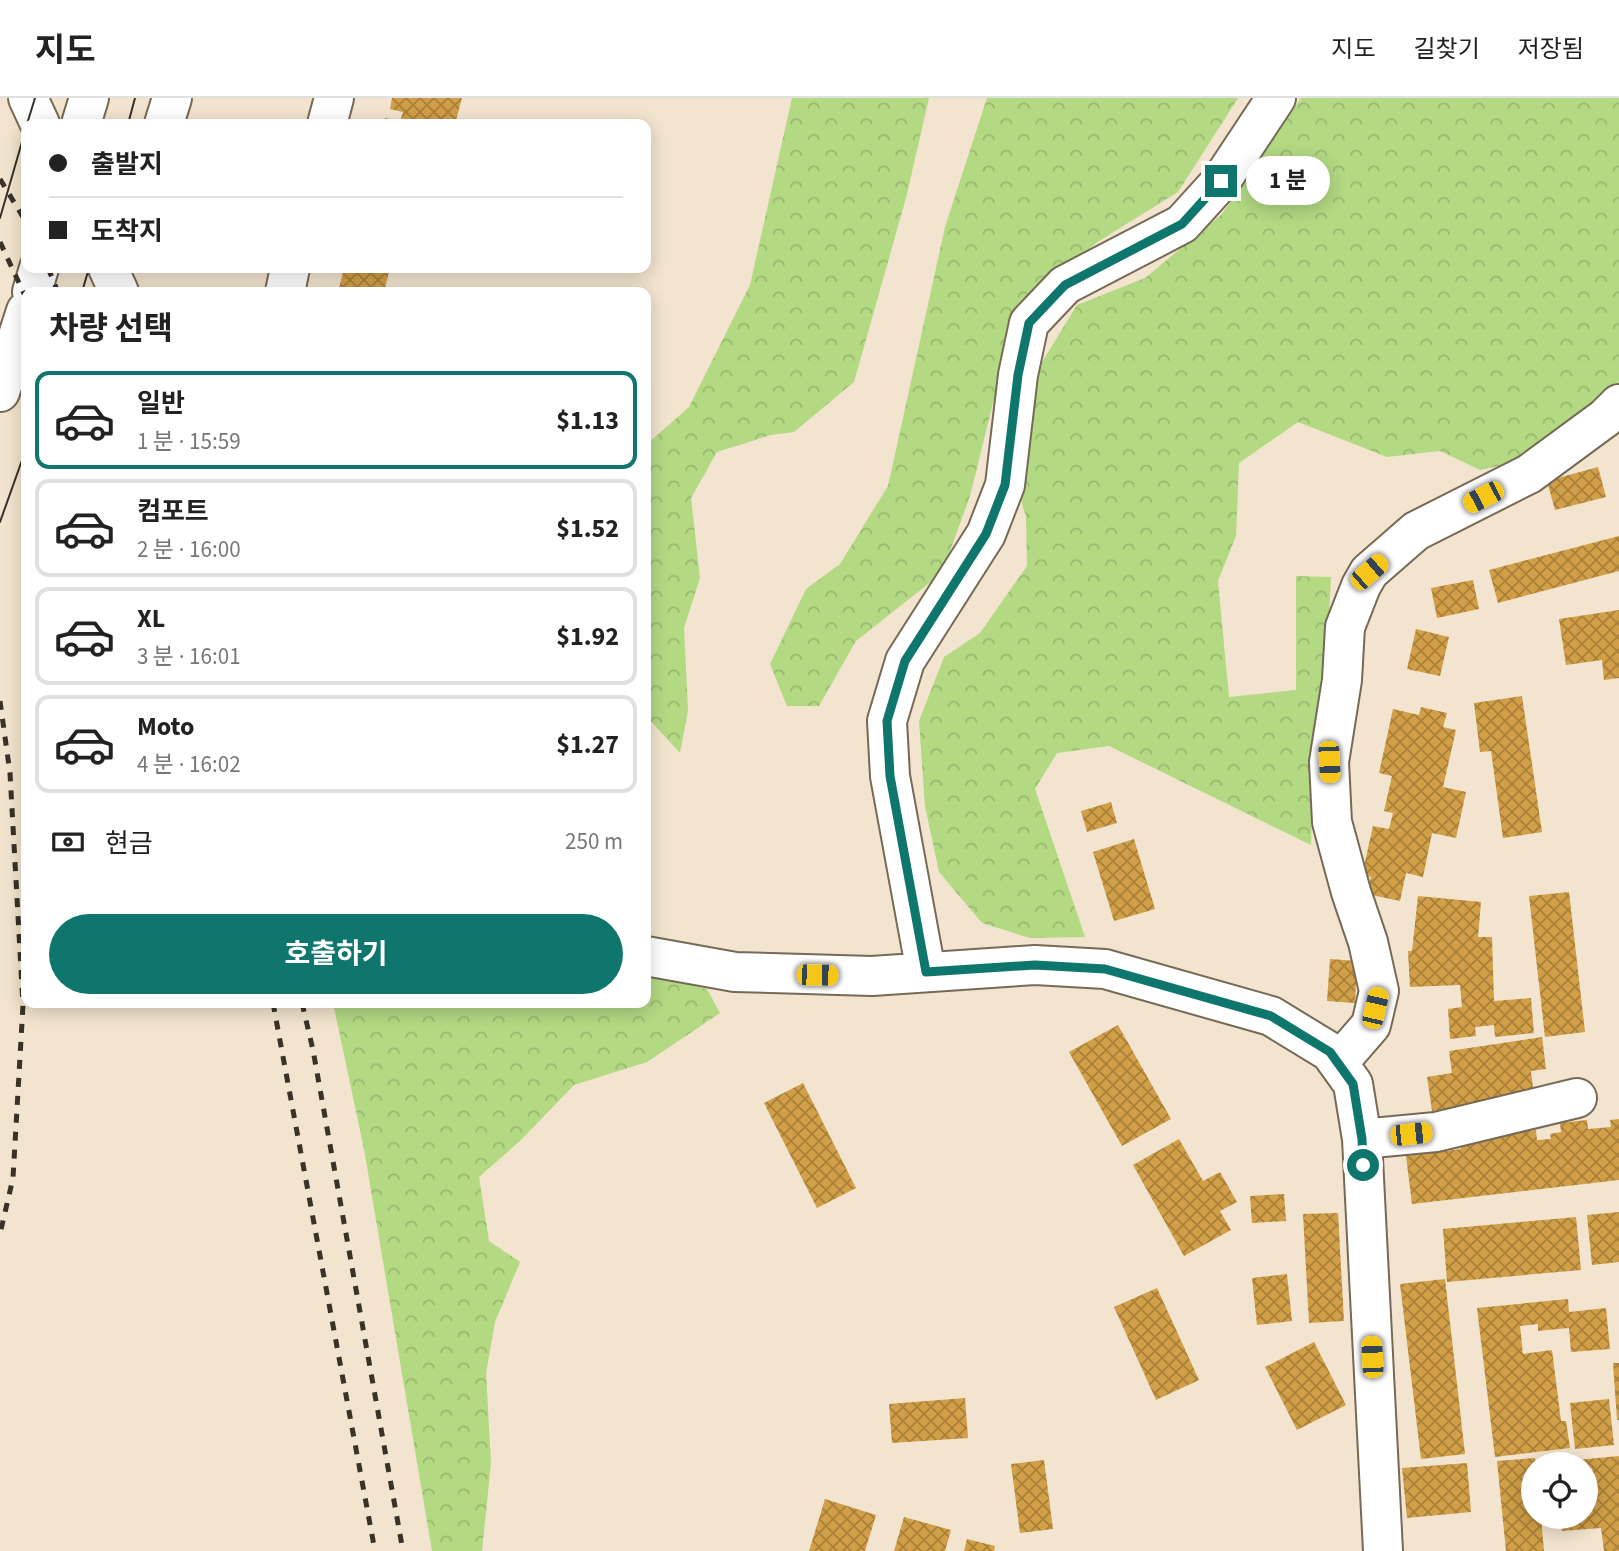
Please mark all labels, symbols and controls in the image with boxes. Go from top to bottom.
text: 지도 [35,27,96,74]
text: 지도 [1331,32,1376,67]
text: 길찾기 [1414,32,1480,67]
text: 저장됨 [1518,32,1584,67]
text: 출발지 [91,146,163,183]
callout: 1 분 [1246,156,1330,206]
text: 1 분 [1269,164,1307,197]
route end [1205,165,1237,197]
text: 도착지 [91,213,163,250]
text: 차량 선택 [49,306,173,352]
text: 일반 [137,385,185,422]
icon: car [53,389,116,452]
text: $1.13 [556,402,619,439]
text: 1 분 · 15:59 [137,425,241,458]
car [1460,478,1507,516]
text: 컴포트 [137,493,209,530]
icon: car [53,497,116,560]
text: $1.52 [556,510,619,547]
text: 2 분 · 16:00 [137,533,241,566]
car [1347,550,1392,594]
text: XL [137,600,165,637]
icon: car [53,605,116,668]
text: $1.92 [556,618,619,655]
text: 3 분 · 16:01 [137,640,241,673]
text: Moto [137,708,194,745]
icon: car [53,713,116,776]
text: $1.27 [556,726,619,763]
car [1318,740,1341,784]
text: 4 분 · 16:02 [137,748,241,781]
icon: cash [49,823,87,861]
text: 현금 [105,825,153,862]
text: 250 m [565,825,623,858]
button: 호출하기 [49,914,623,994]
car [796,964,839,986]
car [1361,985,1390,1031]
car [1390,1121,1433,1147]
route start [1347,1149,1379,1181]
car [1361,1335,1384,1379]
map controls [1521,1452,1598,1529]
button: locate [1521,1452,1598,1529]

